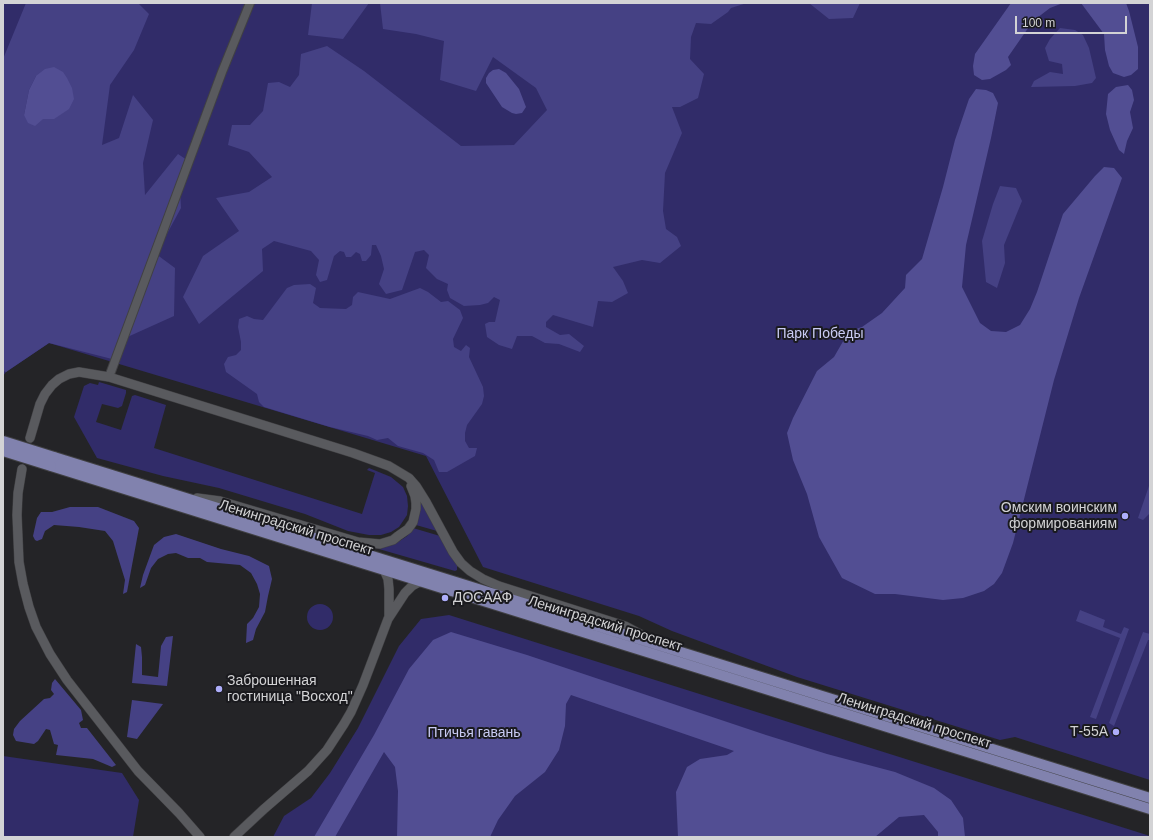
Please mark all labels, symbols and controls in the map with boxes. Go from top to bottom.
scale bar [1017,8,1129,34]
text: 100 m [1022,16,1055,30]
park label: Парк Победы [776,326,864,342]
street label: Ленинградский проспект [217,497,375,559]
place label: Омским воинским формированиям [1001,500,1117,532]
marker: Омским воинским формированиям [1120,511,1130,521]
place label: ДОСААФ [453,590,512,606]
marker: ДОСААФ [440,593,450,603]
street label: Ленинградский проспект [526,593,684,655]
place label: Заброшенная гостиница "Восход" [227,673,353,706]
marker: Заброшенная гостиница "Восход" [214,684,224,694]
street label: Ленинградский проспект [835,690,993,752]
place label: Т-55А [1070,724,1108,740]
park label: Птичья гавань [427,725,521,741]
marker: Т-55А [1111,727,1121,737]

